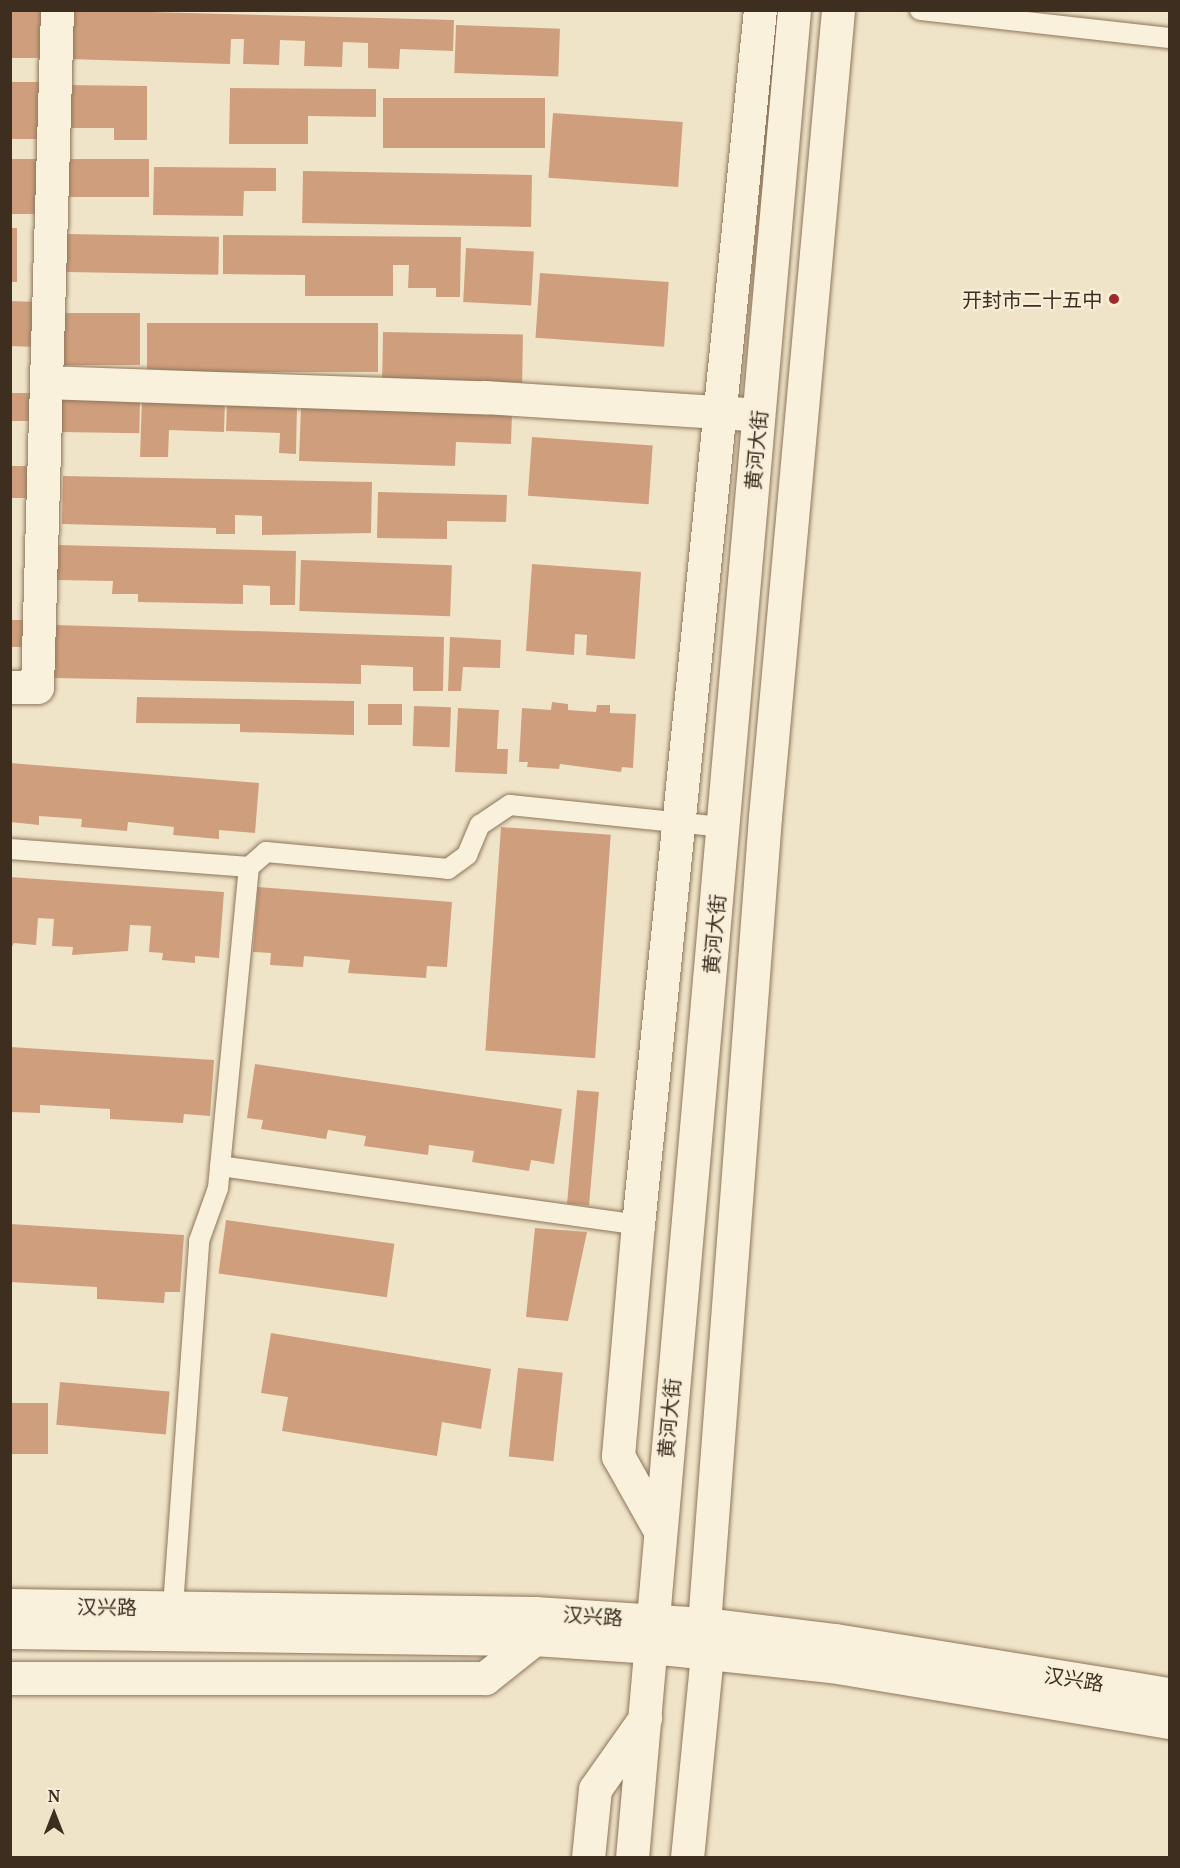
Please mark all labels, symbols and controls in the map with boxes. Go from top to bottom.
place label: 开封市二十五中 [962,287,1102,311]
marker: 开封市二十五中 [1107,292,1121,306]
street label: 黄河大街 [741,409,771,491]
street label: 黄河大街 [699,893,729,975]
street label: 黄河大街 [654,1377,684,1459]
street label: 汉兴路 [77,1594,137,1620]
street label: 汉兴路 [562,1602,624,1630]
street label: 汉兴路 [1042,1662,1106,1696]
north arrow [24,1784,84,1844]
text: N [48,1785,60,1807]

